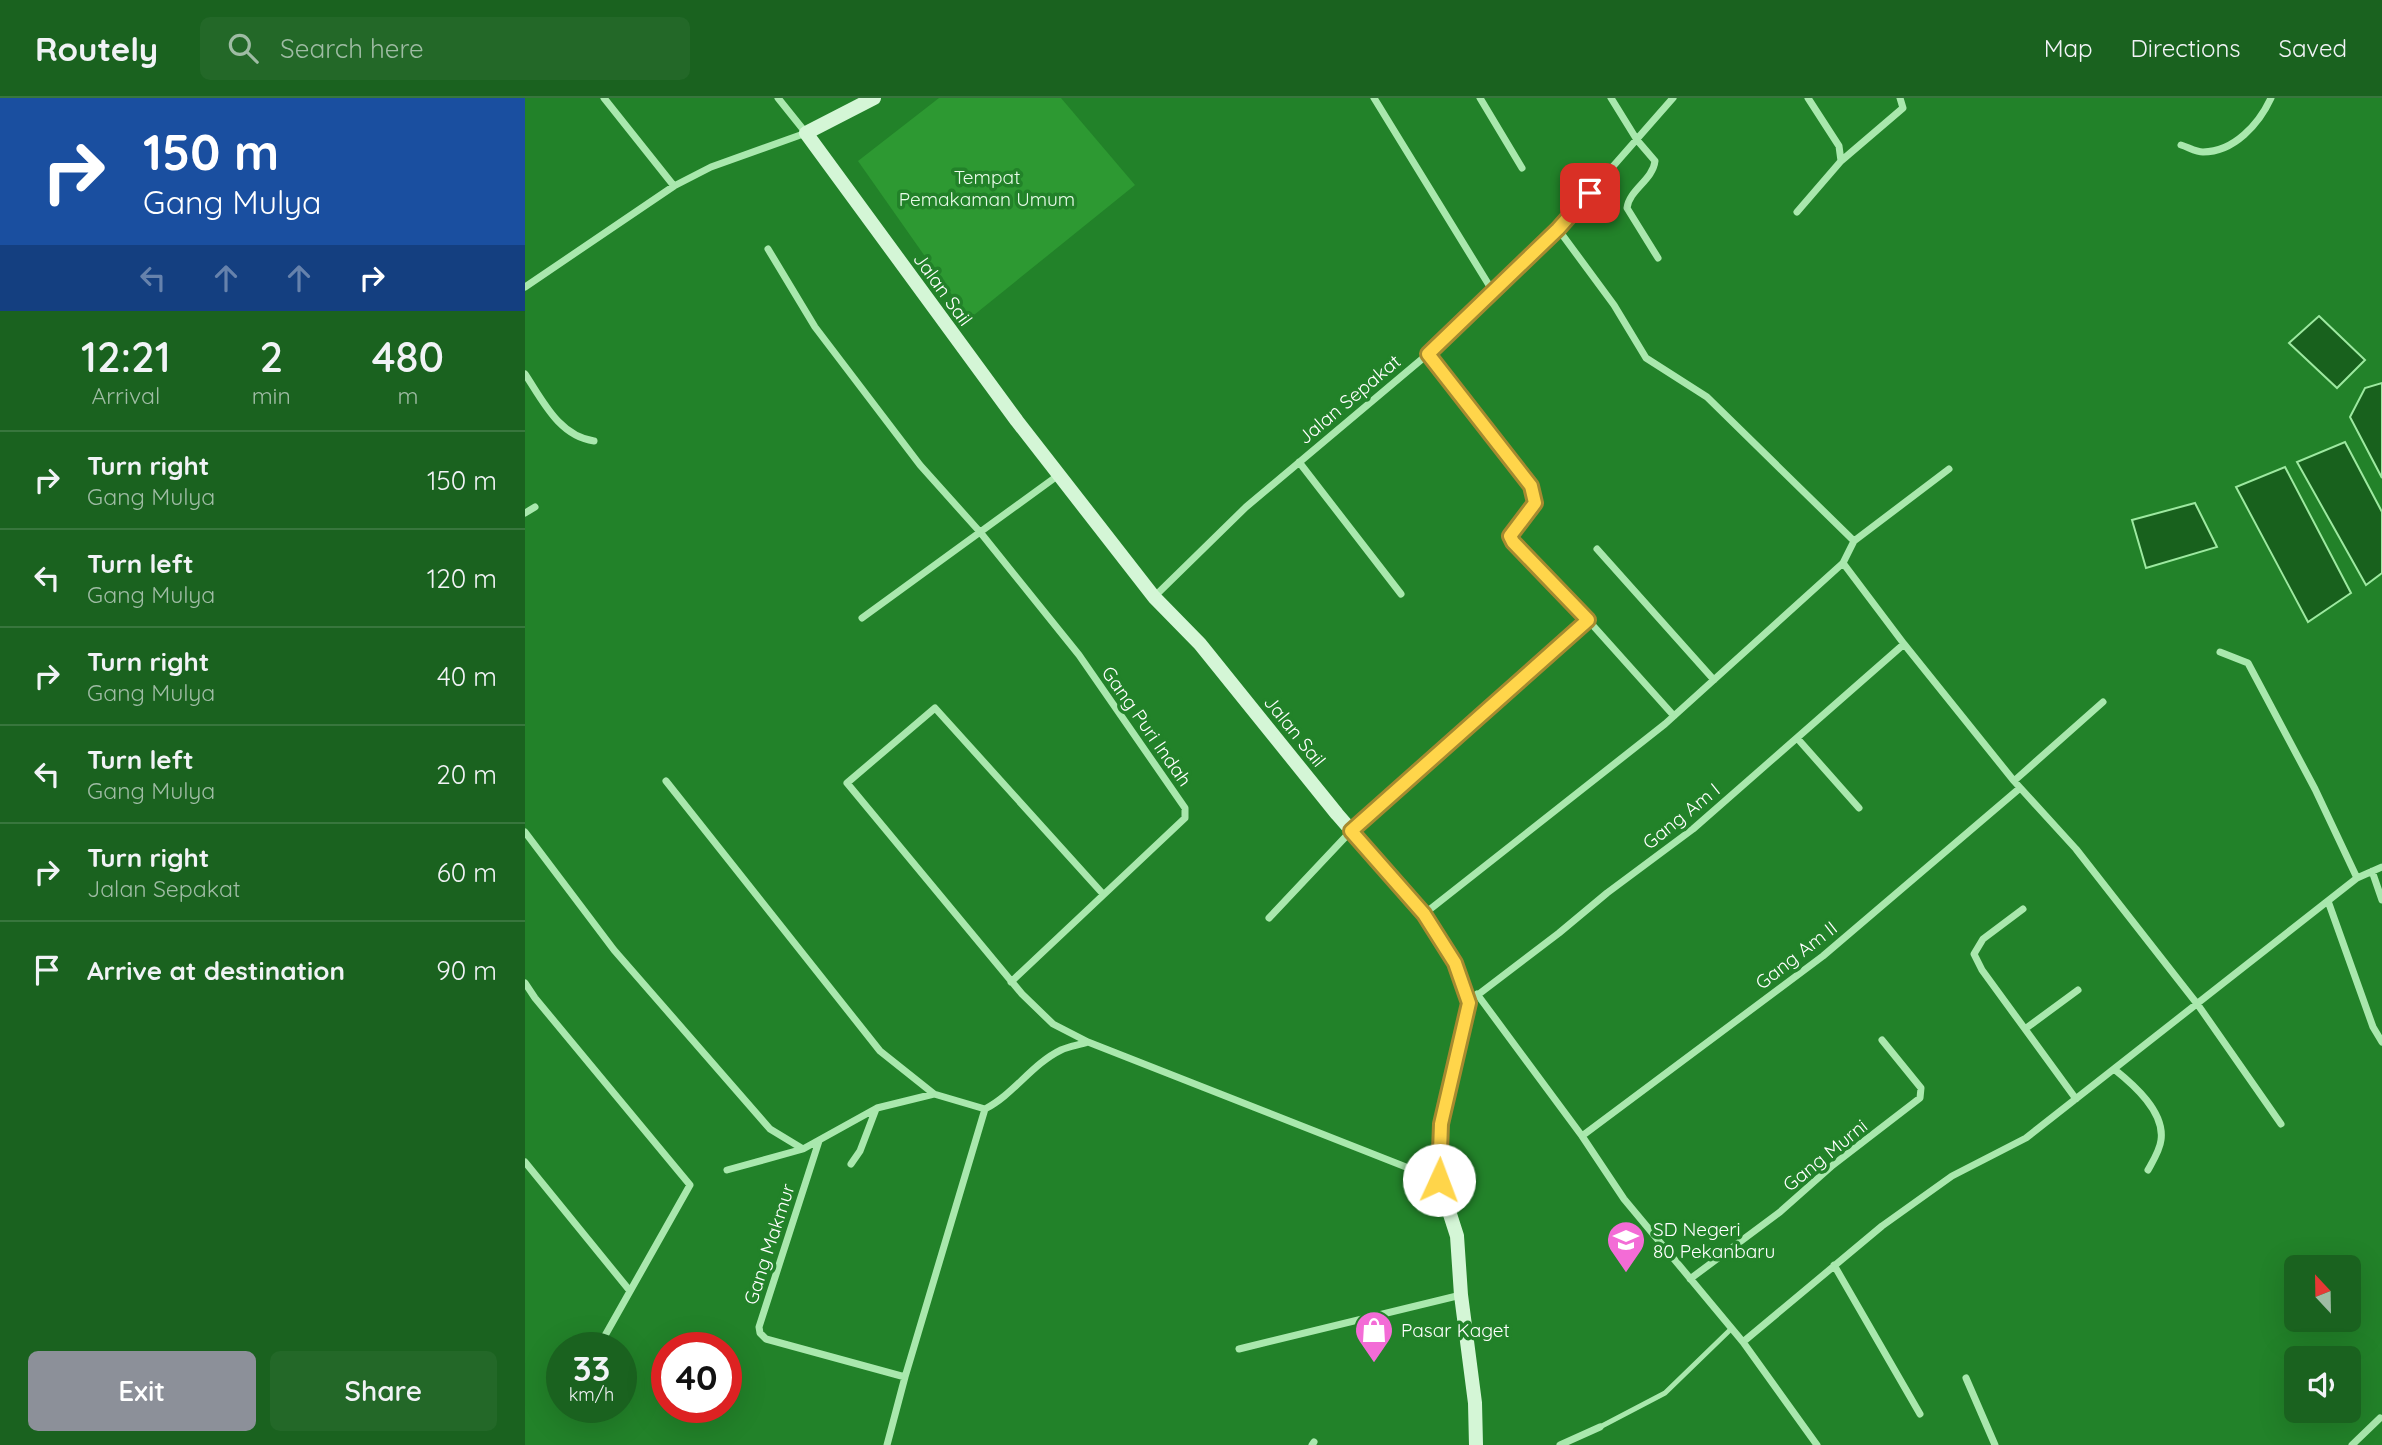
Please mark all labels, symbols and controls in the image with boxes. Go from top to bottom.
search box [200,17,690,80]
text: Routely [35,28,158,69]
icon: search [224,29,262,67]
text: Search here [280,32,424,65]
text: Map [2044,33,2093,63]
text: Directions [2131,33,2241,63]
text: Saved [2279,33,2347,63]
text: 150 m [143,121,279,182]
icon: right [28,126,119,217]
pin [1560,163,1620,223]
park label: Tempat Pemakaman Umum [899,165,1075,211]
icon: arrive [1571,174,1609,212]
text: Gang Mulya [143,182,321,222]
street label: Jalan Sail [908,248,978,330]
icon: left [134,259,172,297]
icon: ahead [207,259,245,297]
icon: ahead [280,259,318,297]
icon: right [353,259,391,297]
text: 12:21 [81,330,171,383]
text: 2 [259,330,283,383]
text: 480 [372,330,444,383]
street label: Jalan Sepakat [1293,349,1405,449]
text: Arrival [91,381,160,410]
text: min [252,381,291,410]
text: m [397,381,418,410]
text: Turn right [87,449,209,482]
icon: right [28,461,66,499]
text: 150 m [427,464,497,497]
text: Gang Mulya [87,482,215,511]
text: Turn left [87,547,194,580]
icon: left [28,559,66,597]
text: 120 m [427,562,497,595]
text: Gang Mulya [87,580,215,609]
text: Turn right [87,645,209,678]
icon: right [28,657,66,695]
text: 40 m [437,660,497,693]
street label: Gang Puri Indah [1097,661,1197,791]
text: Gang Mulya [87,678,215,707]
street label: Jalan Sail [1259,690,1331,772]
text: Turn left [87,743,194,776]
icon: left [28,755,66,793]
text: 20 m [436,758,497,791]
text: Gang Mulya [87,776,215,805]
street label: Gang Am I [1637,778,1725,854]
text: Turn right [87,841,209,874]
icon: right [28,853,66,891]
text: 60 m [437,856,497,889]
text: Jalan Sepakat [87,874,241,903]
street label: Gang Am II [1750,916,1842,994]
icon: arrive [28,951,66,989]
text: Arrive at destination [87,954,345,987]
text: 90 m [436,954,497,987]
street label: Gang Murni [1778,1114,1872,1196]
position arrow [1402,1143,1476,1217]
street label: Gang Makmur [738,1180,800,1308]
place label: SD Negeri 80 Pekanbaru [1653,1217,1775,1263]
school or university icon: SD Negeri 80 Pekanbaru [1605,1219,1647,1274]
north arrow [2284,1255,2361,1332]
map controls [2284,1255,2361,1423]
shop icon: Pasar Kaget [1353,1309,1395,1364]
place label: Pasar Kaget [1401,1318,1510,1342]
speed limit sign: 40 [651,1332,742,1423]
text: 33 [573,1346,610,1390]
button: sound [2284,1346,2361,1423]
button: Exit [28,1351,256,1431]
button: Share [270,1351,497,1431]
text: km/h [569,1383,614,1406]

